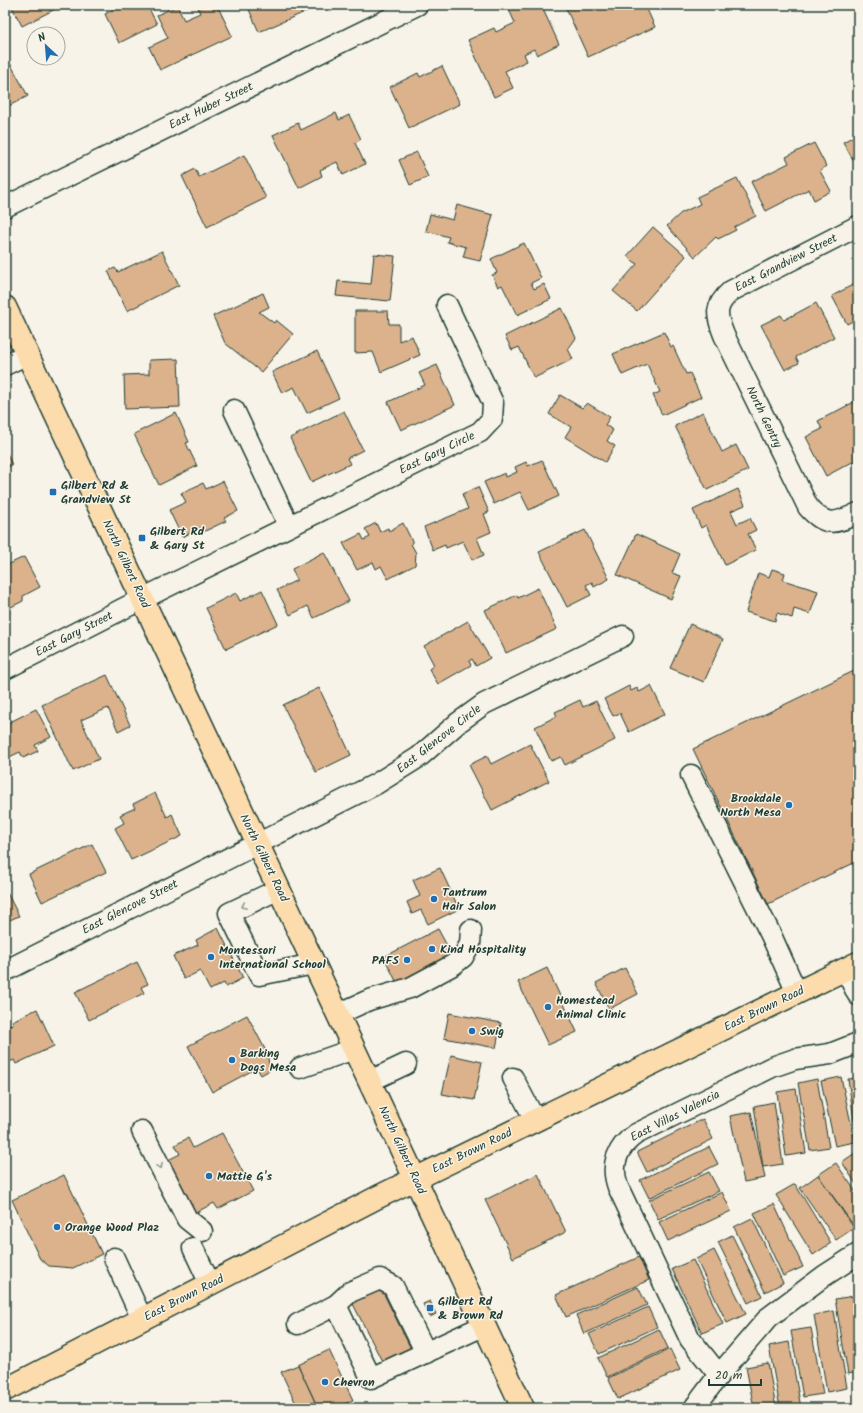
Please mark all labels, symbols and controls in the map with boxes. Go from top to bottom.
north arrow [26,26,66,66]
text: N [35,28,49,48]
street label: East Huber Street [166,77,257,135]
street label: East Grandview Street [731,229,841,297]
street label: North Gentry [741,383,787,452]
street label: East Gary Circle [396,426,479,480]
place label: Gilbert Rd & Grandview St [61,476,132,509]
marker: Gilbert Rd & Grandview St [48,487,58,497]
street label: North Gilbert Road [97,517,155,612]
place label: Gilbert Rd & Gary St [150,522,205,555]
marker: Gilbert Rd & Gary St [137,533,147,543]
street label: East Gary Street [32,606,117,662]
street label: East Glencove Circle [393,699,486,778]
place label: Brookdale North Mesa [720,789,781,822]
marker: Brookdale North Mesa [784,800,794,810]
street label: North Gilbert Road [234,811,294,906]
street label: East Glencove Street [79,874,182,939]
place label: Tantrum Hair Salon [442,883,496,916]
marker: Tantrum Hair Salon [429,894,439,904]
one-way arrow [240,901,248,909]
place label: Kind Hospitality [440,940,527,959]
place label: Montessori International School [219,941,327,974]
marker: Kind Hospitality [427,944,437,954]
place label: PAFS [372,951,399,970]
marker: Montessori International School [206,952,216,962]
marker: PAFS [402,955,412,965]
street label: East Brown Road [720,981,808,1037]
place label: Homestead Animal Clinic [556,991,627,1024]
marker: Homestead Animal Clinic [543,1002,553,1012]
place label: Swig [480,1022,504,1041]
marker: Swig [467,1026,477,1036]
place label: Barking Dogs Mesa [240,1044,296,1077]
marker: Barking Dogs Mesa [227,1055,237,1065]
street label: East Villas Valencia [627,1085,724,1147]
street label: North Gilbert Road [373,1103,431,1198]
street label: East Brown Road [428,1123,516,1179]
one-way arrow [155,1162,163,1169]
place label: Mattie G's [217,1167,272,1186]
marker: Mattie G's [204,1171,214,1181]
place label: Orange Wood Plaz [65,1218,159,1237]
marker: Orange Wood Plaz [52,1222,62,1232]
street label: East Brown Road [141,1269,228,1326]
place label: Gilbert Rd & Brown Rd [438,1292,503,1325]
marker: Gilbert Rd & Brown Rd [425,1303,435,1313]
scale bar [709,1361,761,1387]
text: 20 m [715,1366,743,1385]
place label: Chevron [333,1373,375,1392]
marker: Chevron [320,1377,330,1387]

